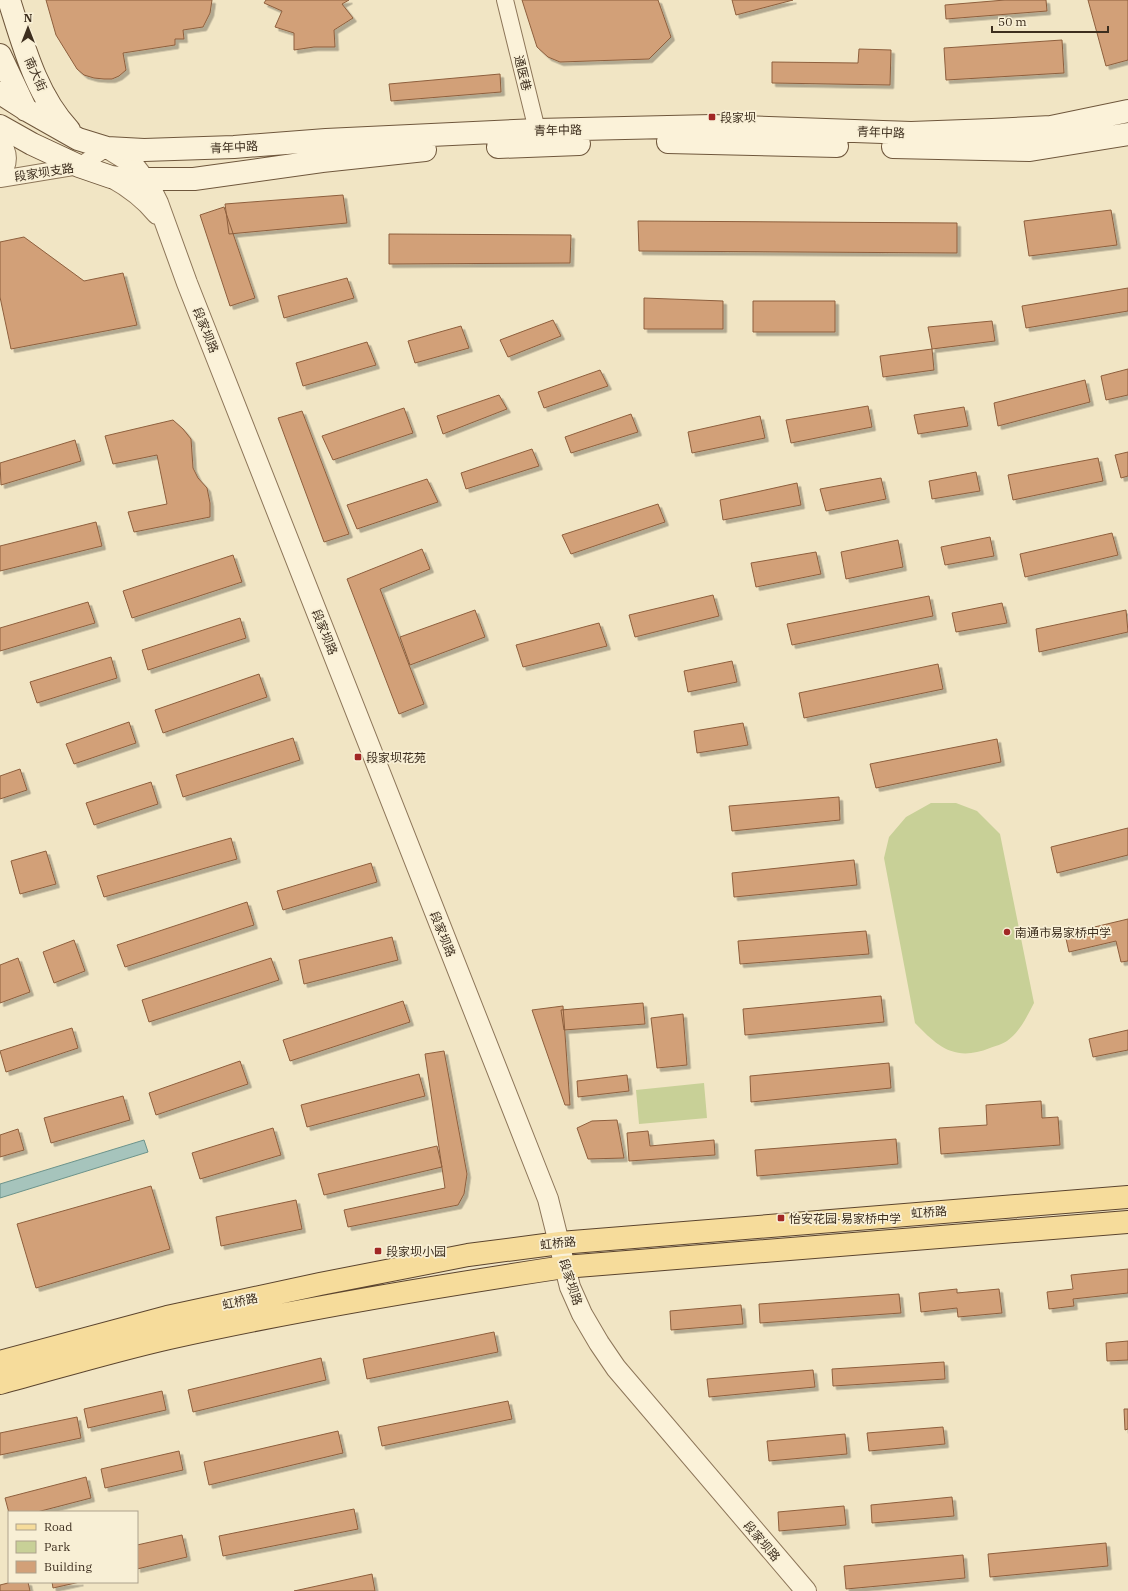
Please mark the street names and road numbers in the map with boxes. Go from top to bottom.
street label: 南大街 [22,54,50,94]
street label: 通医巷 [511,54,535,92]
street label: 青年中路 [534,122,582,138]
street label: 青年中路 [857,124,905,140]
street label: 青年中路 [210,138,258,156]
street label: 段家坝支路 [13,160,75,184]
street label: 段家坝路 [190,305,222,355]
street label: 段家坝路 [309,607,341,657]
street label: 段家坝路 [427,909,459,959]
street label: 虹桥路 [911,1203,947,1221]
street label: 虹桥路 [539,1234,577,1252]
street label: 段家坝路 [556,1257,586,1307]
street label: 虹桥路 [221,1290,259,1312]
street label: 段家坝路 [741,1518,783,1564]

